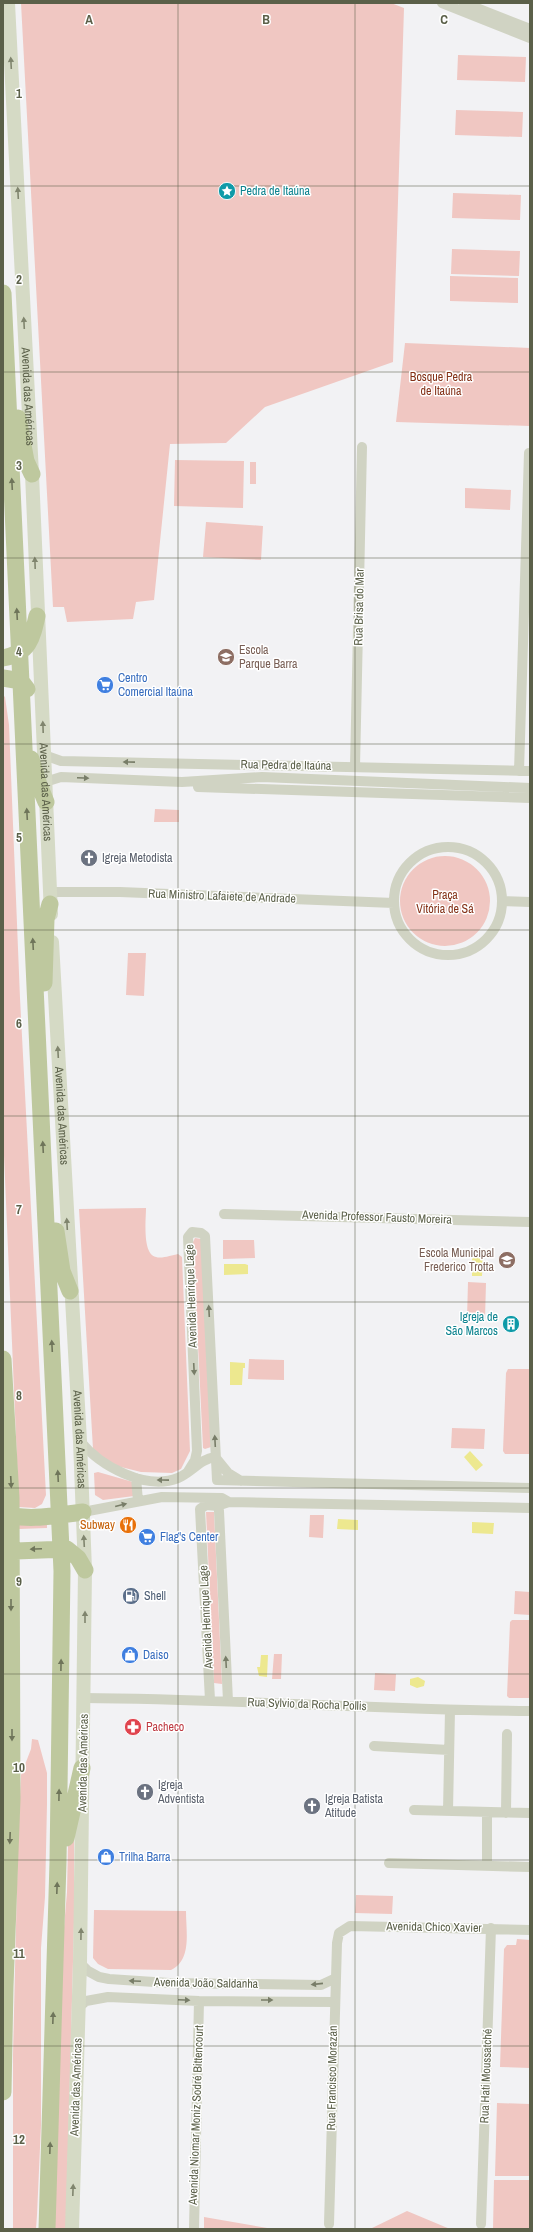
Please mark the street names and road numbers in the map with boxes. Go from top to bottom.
street label: Avenida das Américas [18,346,39,446]
street label: Rua Brisa do Mar [350,568,368,646]
street label: Avenida das Américas [36,742,56,842]
street label: Rua Pedra de Itaúna [240,756,332,774]
street label: Rua Ministro Lafaiete de Andrade [148,885,296,907]
street label: Avenida das Américas [51,1065,72,1165]
street label: Avenida Professor Fausto Moreira [301,1206,453,1228]
street label: Avenida Henrique Lage [181,1244,201,1349]
street label: Avenida das Américas [69,1389,90,1489]
street label: Avenida Henrique Lage [195,1565,217,1670]
street label: Rua Sylvio da Rocha Pollis [247,1694,367,1714]
street label: Avenida das Américas [74,1714,92,1813]
street label: Avenida Chico Xavier [385,1918,483,1936]
street label: Avenida João Saldanha [153,1974,259,1992]
street label: Avenida Niomar Moniz Sodré Bittencourt [185,2025,207,2206]
street label: Rua Francisco Morazán [323,2025,341,2131]
street label: Rua Hati Moussatché [476,2028,496,2124]
street label: Avenida das Américas [66,2038,86,2137]

